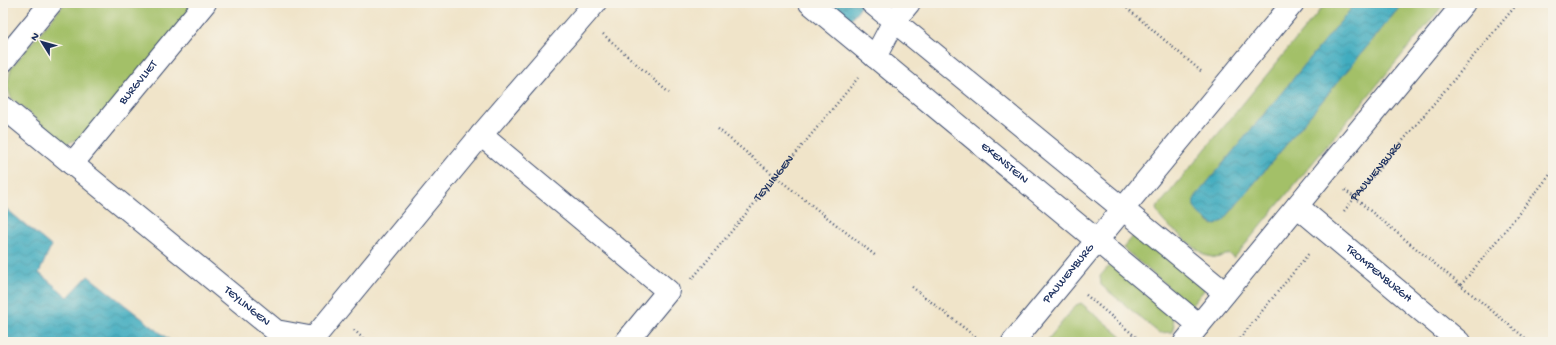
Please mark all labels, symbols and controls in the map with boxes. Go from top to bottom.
north arrow [22,22,62,62]
text: N [29,31,43,44]
street label: BURGVLIET [116,57,162,109]
street label: PAUWENBURG [1347,139,1406,205]
street label: EKENSTEIN [977,140,1031,188]
street label: TEYLINGEN [751,153,798,205]
street label: PAUWENBURG [1040,241,1098,308]
street label: TROMPENBURGH [1341,242,1414,306]
street label: TEYLINGEN [220,283,273,330]

